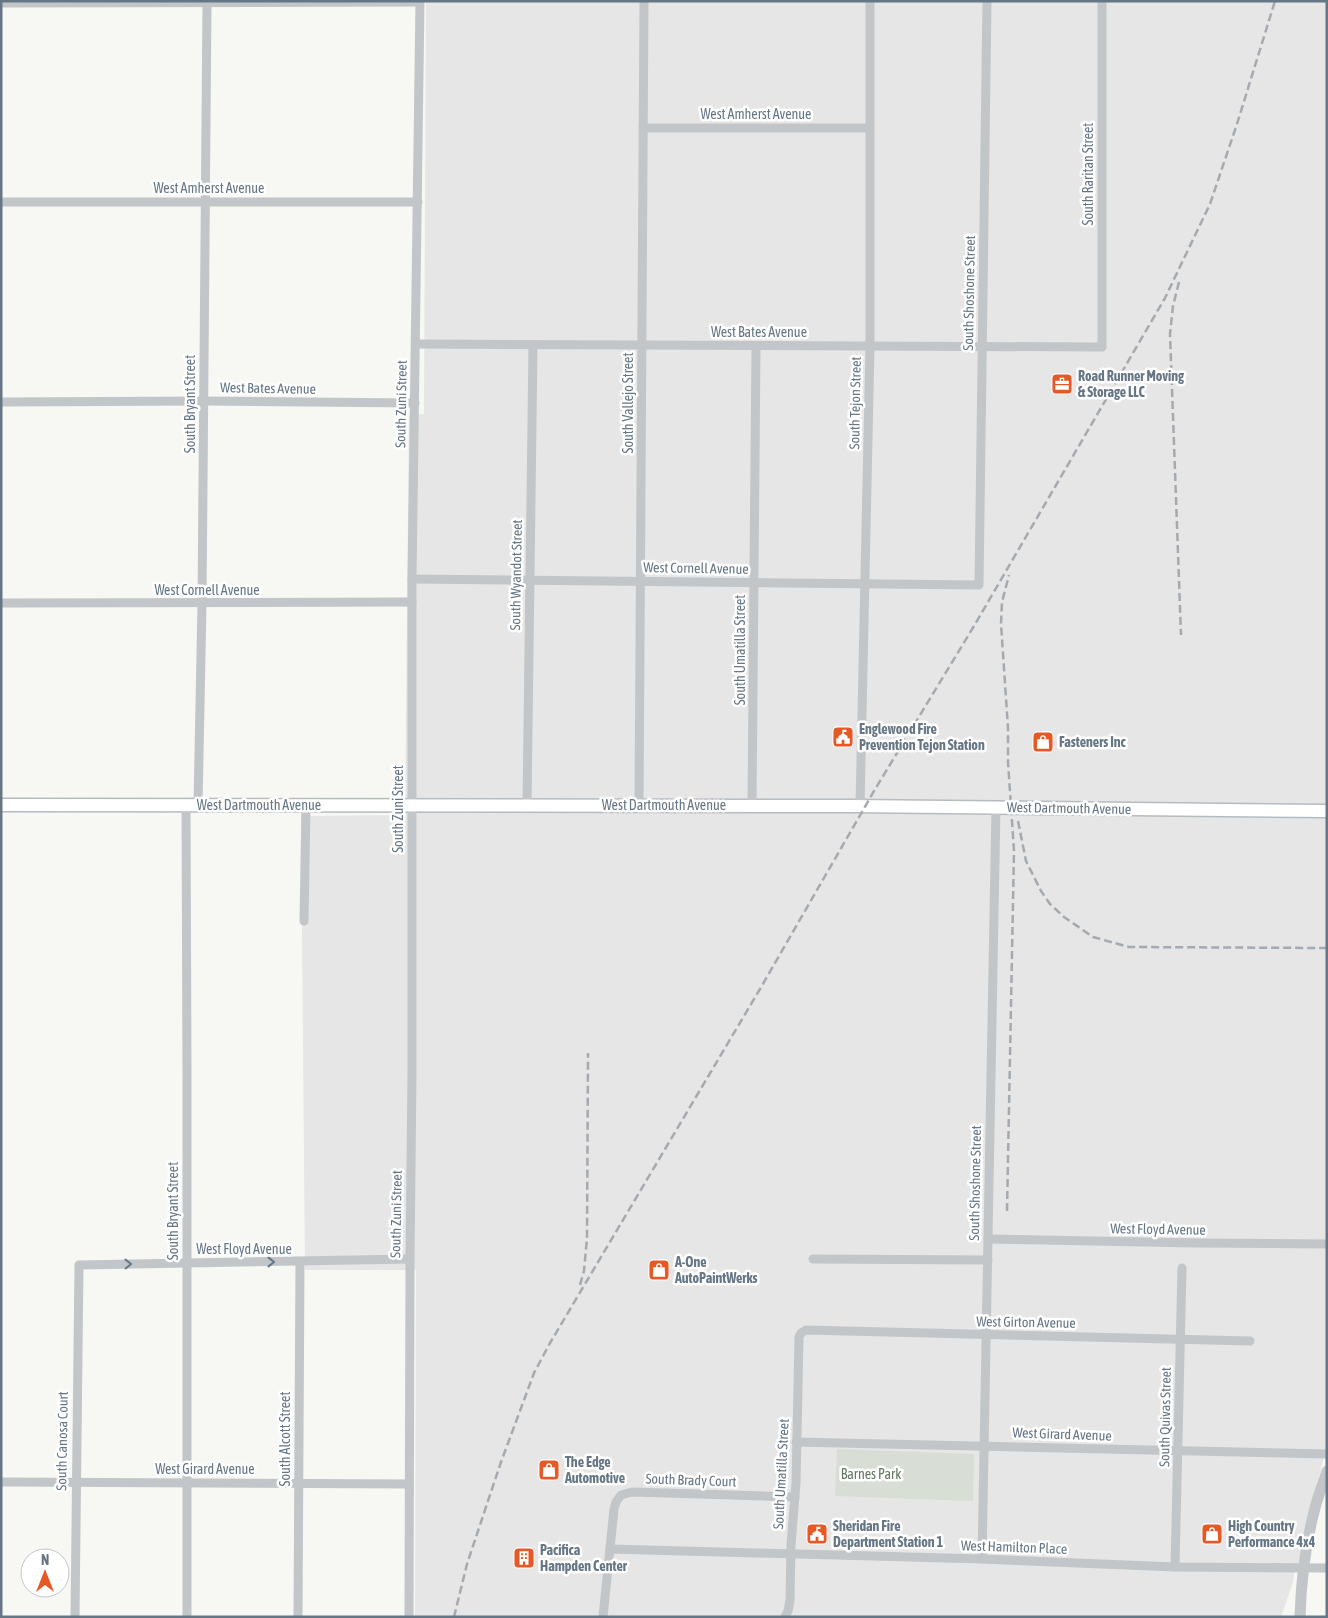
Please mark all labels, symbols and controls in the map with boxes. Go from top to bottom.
street label: West Amherst Avenue [701,106,811,122]
street label: South Raritan Street [1080,123,1096,225]
street label: West Amherst Avenue [154,180,264,196]
street label: South Shoshone Street [960,235,978,351]
street label: West Bates Avenue [711,324,807,340]
street label: South Vallejo Street [620,353,636,453]
street label: South Bryant Street [182,355,198,453]
street label: South Tejon Street [846,356,864,450]
street label: South Zuni Street [392,360,410,448]
place label: Road Runner Moving & Storage LLC [1078,368,1185,400]
office icon: Road Runner Moving & Storage LLC [1050,372,1074,396]
street label: West Bates Avenue [220,379,316,397]
street label: South Wyandot Street [507,519,525,631]
street label: West Cornell Avenue [643,559,749,577]
street label: West Cornell Avenue [154,582,260,598]
street label: South Umatilla Street [732,595,748,705]
place label: Englewood Fire Prevention Tejon Station [859,721,985,753]
public building icon: Englewood Fire Prevention Tejon Station [831,725,855,749]
shop icon: Fasteners Inc [1031,730,1055,754]
place label: Fasteners Inc [1059,734,1127,750]
street label: South Zuni Street [390,765,406,853]
street label: West Dartmouth Avenue [197,797,321,813]
street label: West Dartmouth Avenue [602,797,726,813]
street label: West Dartmouth Avenue [1007,799,1131,817]
street label: South Shoshone Street [966,1125,984,1241]
street label: South Bryant Street [165,1162,181,1260]
street label: South Zuni Street [387,1170,405,1258]
street label: West Floyd Avenue [1110,1220,1206,1238]
street label: West Floyd Avenue [196,1241,292,1257]
place label: A-One AutoPaintWerks [674,1254,758,1286]
one-way arrow [268,1257,275,1267]
shop icon: A-One AutoPaintWerks [647,1258,671,1282]
one-way arrow [124,1259,132,1270]
street label: West Girton Avenue [976,1313,1076,1331]
street label: South Quivas Street [1156,1367,1174,1467]
street label: South Canosa Court [53,1391,71,1491]
street label: South Alcott Street [277,1392,293,1486]
street label: South Umatilla Street [770,1418,792,1530]
street label: West Girard Avenue [1012,1424,1112,1444]
place label: The Edge Automotive [564,1454,625,1486]
shop icon: The Edge Automotive [537,1458,561,1482]
street label: West Girard Avenue [155,1461,255,1477]
park label: Barnes Park [841,1466,901,1482]
street label: South Brady Court [645,1470,737,1490]
place label: Sheridan Fire Department Station 1 [833,1518,944,1550]
place label: High Country Performance 4x4 [1228,1518,1316,1550]
public building icon: Sheridan Fire Department Station 1 [805,1522,829,1546]
shop icon: High Country Performance 4x4 [1200,1522,1224,1546]
street label: West Hamilton Place [961,1537,1067,1557]
place label: Pacifica Hampden Center [540,1542,628,1574]
building icon: Pacifica Hampden Center [512,1546,536,1570]
north arrow [20,1548,70,1598]
text: N [41,1552,49,1568]

